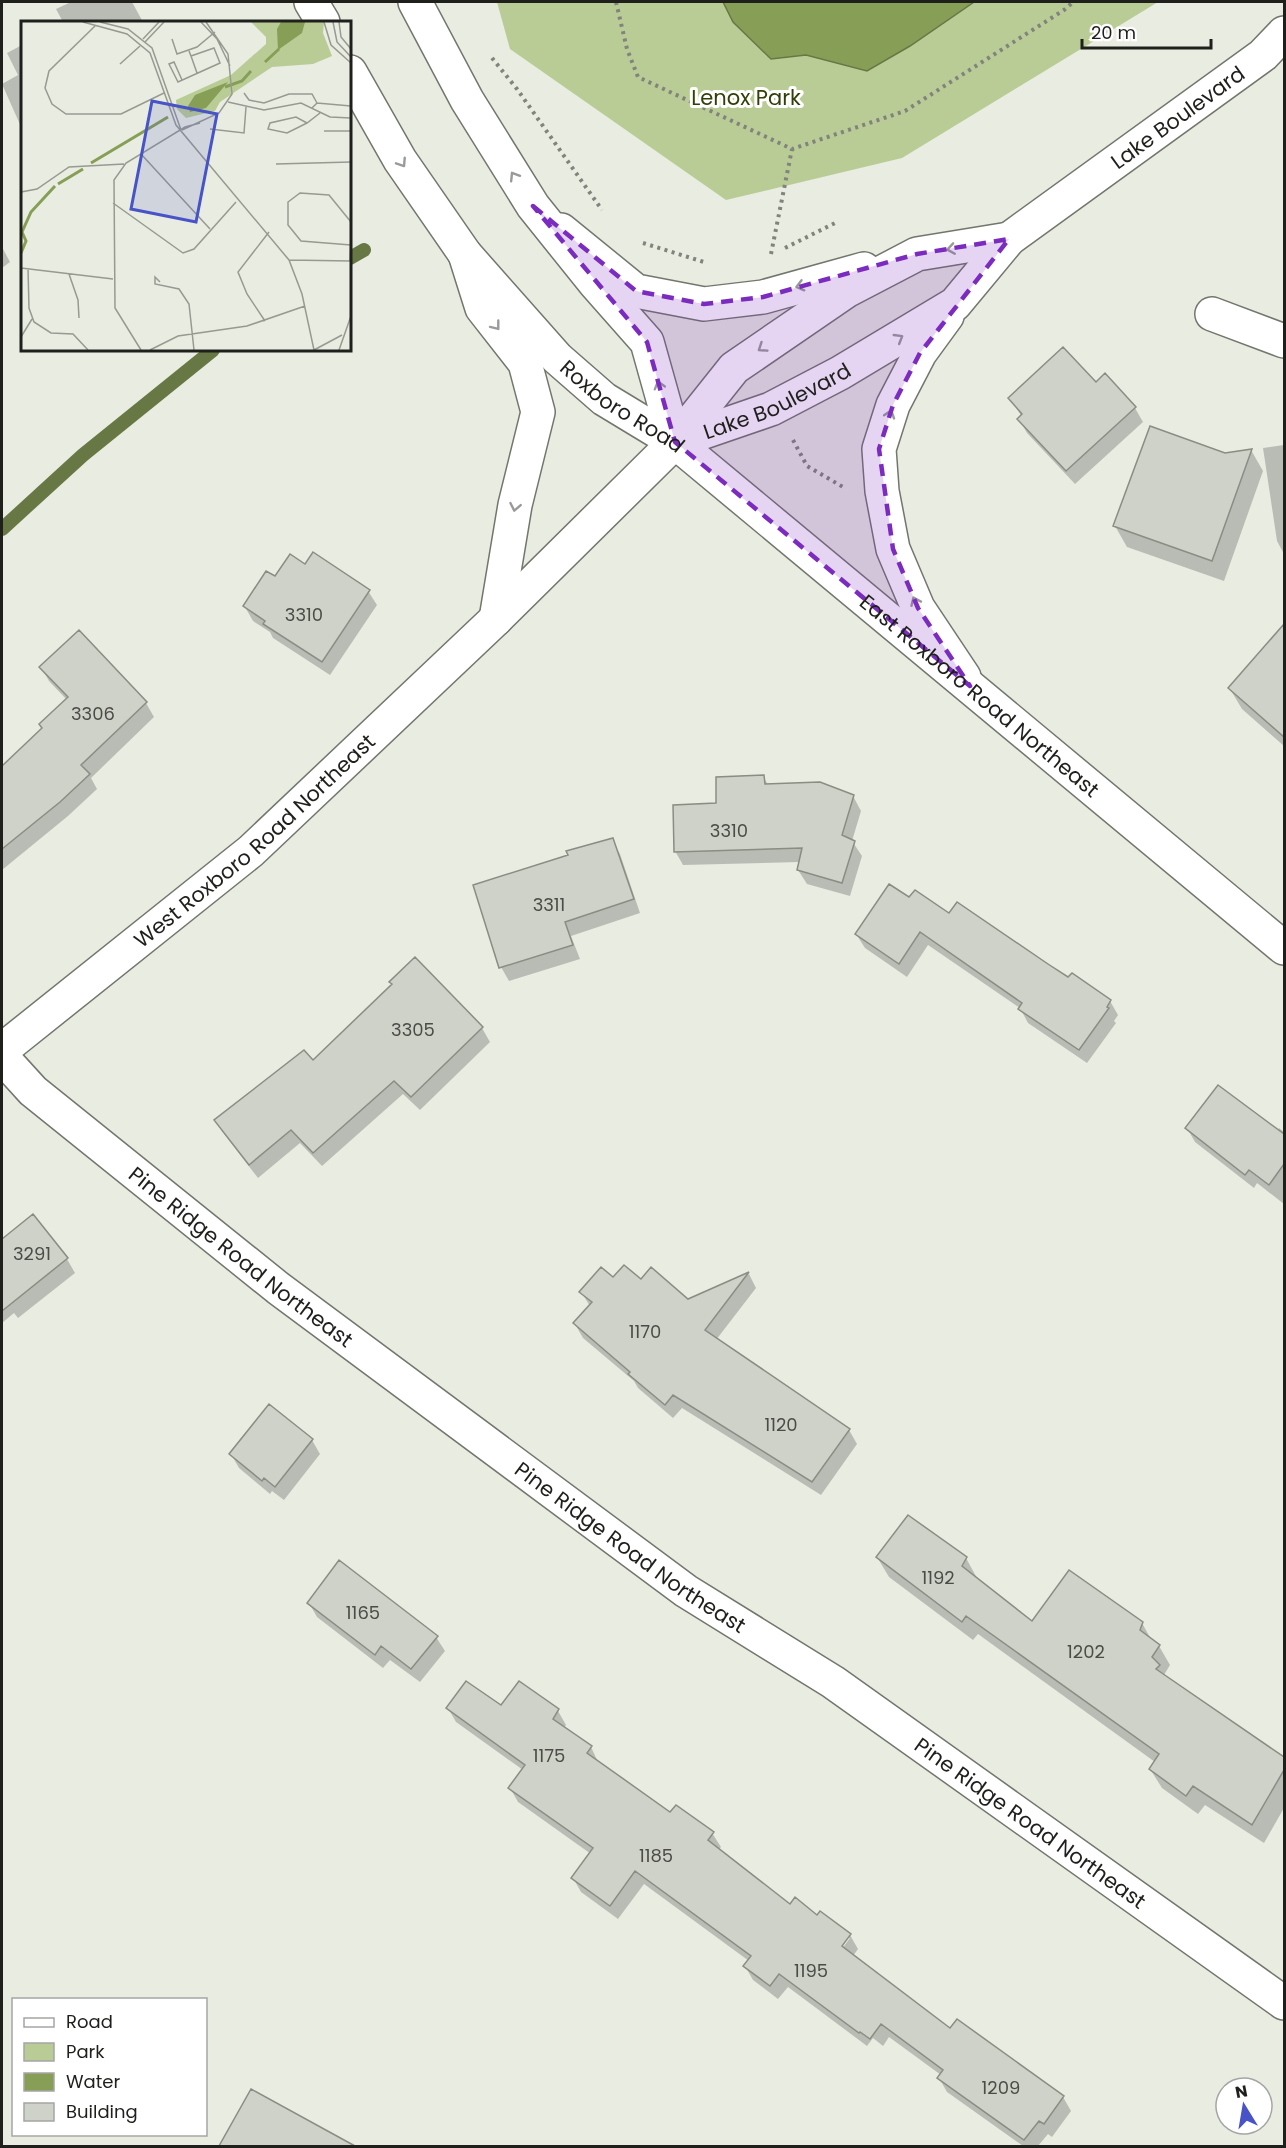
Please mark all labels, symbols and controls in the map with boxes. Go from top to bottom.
scale bar [1082,12,1211,50]
text: 20 m [1091,20,1136,45]
inset map [21,21,351,351]
street label: Lake Boulevard [1105,59,1250,175]
park label: Lenox Park [691,83,801,112]
one-way arrow [395,156,406,167]
one-way arrow [510,172,522,182]
one-way arrow [947,242,956,254]
one-way arrow [795,279,805,292]
one-way arrow [489,320,500,331]
one-way arrow [893,334,903,346]
one-way arrow [758,341,769,352]
street label: Roxboro Road [554,353,691,459]
street label: Lake Boulevard [699,355,856,446]
one-way arrow [654,381,666,391]
one-way arrow [883,409,896,420]
one-way arrow [509,502,522,512]
street label: East Roxboro Road Northeast [854,587,1106,803]
one-way arrow [910,597,922,608]
house number: 3310 [285,602,323,627]
house number: 3306 [71,701,115,726]
street label: West Roxboro Road Northeast [127,727,381,954]
house number: 3310 [710,818,748,843]
house number: 3311 [533,892,565,917]
house number: 3305 [391,1017,435,1042]
street label: Pine Ridge Road Northeast [123,1159,359,1354]
house number: 3291 [13,1241,51,1266]
house number: 1170 [629,1319,661,1344]
house number: 1120 [764,1412,798,1437]
street label: Pine Ridge Road Northeast [509,1454,752,1639]
house number: 1192 [921,1565,955,1590]
house number: 1165 [346,1600,380,1625]
house number: 1202 [1067,1639,1105,1664]
street label: Pine Ridge Road Northeast [909,1730,1152,1915]
house number: 1175 [533,1743,565,1768]
house number: 1185 [639,1843,673,1868]
house number: 1195 [794,1958,828,1983]
legend [12,1998,207,2136]
text: Road [66,2009,113,2034]
text: Park [66,2039,105,2064]
text: Water [66,2069,120,2094]
house number: 1209 [982,2075,1020,2100]
north arrow [1214,2076,1274,2136]
text: N [1233,2079,1249,2104]
text: Building [66,2099,138,2124]

